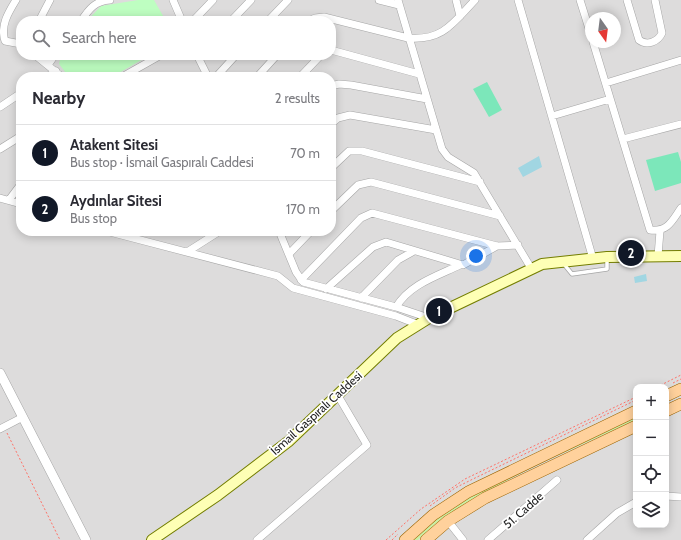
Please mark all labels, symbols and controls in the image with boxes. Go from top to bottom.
north arrow [585,12,621,48]
search box [16,16,336,60]
icon: search [30,27,52,49]
text: Search here [62,29,137,47]
text: Nearby [32,88,85,108]
text: 2 results [275,90,320,106]
text: Atakent Sitesi [70,136,158,154]
text: 1 [43,145,47,161]
text: 70 m [290,145,320,161]
text: Bus stop · İsmail Gaspıralı Caddesi [70,154,254,170]
text: Aydınlar Sitesi [70,192,162,210]
text: 2 [42,201,48,217]
text: 170 m [286,201,320,217]
text: Bus stop [70,210,117,226]
pin: 2 [618,238,644,268]
your location [466,246,486,266]
pin: 1 [426,296,452,326]
street label: İsmail Gaspıralı Caddesi [267,368,365,458]
map controls [633,384,669,528]
button: + [633,384,669,420]
button: − [633,420,669,456]
button: locate [633,456,669,492]
street label: 51. Cadde [500,489,546,531]
button: layers [633,492,669,528]

